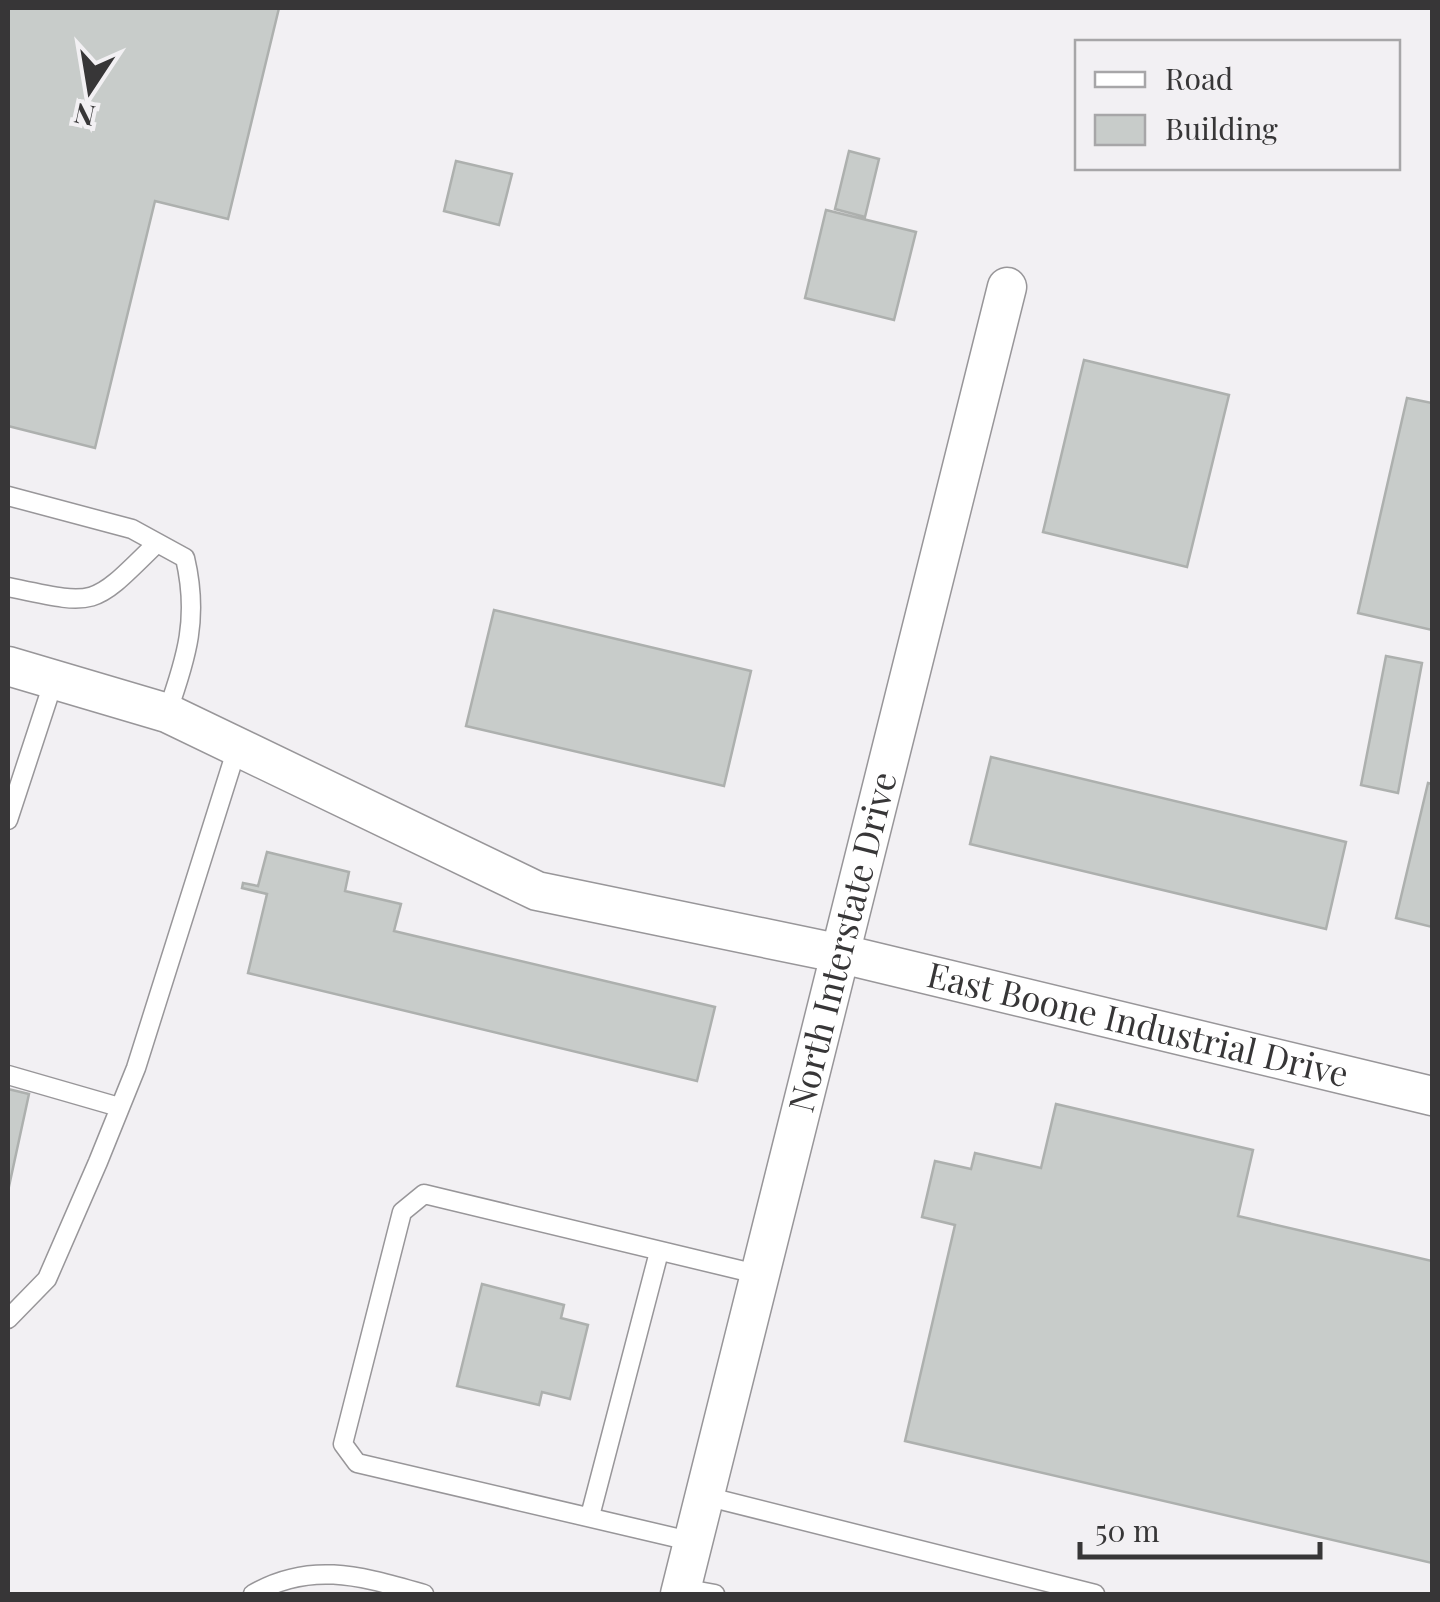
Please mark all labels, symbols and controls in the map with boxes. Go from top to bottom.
north arrow [40,40,140,140]
legend [1075,40,1400,170]
text: Road [1165,58,1233,98]
text: N [71,96,98,136]
text: Building [1165,108,1278,148]
street label: North Interstate Drive [776,766,906,1116]
street label: East Boone Industrial Drive [923,949,1354,1096]
scale bar [1080,1497,1320,1559]
text: 50 m [1095,1510,1160,1550]

